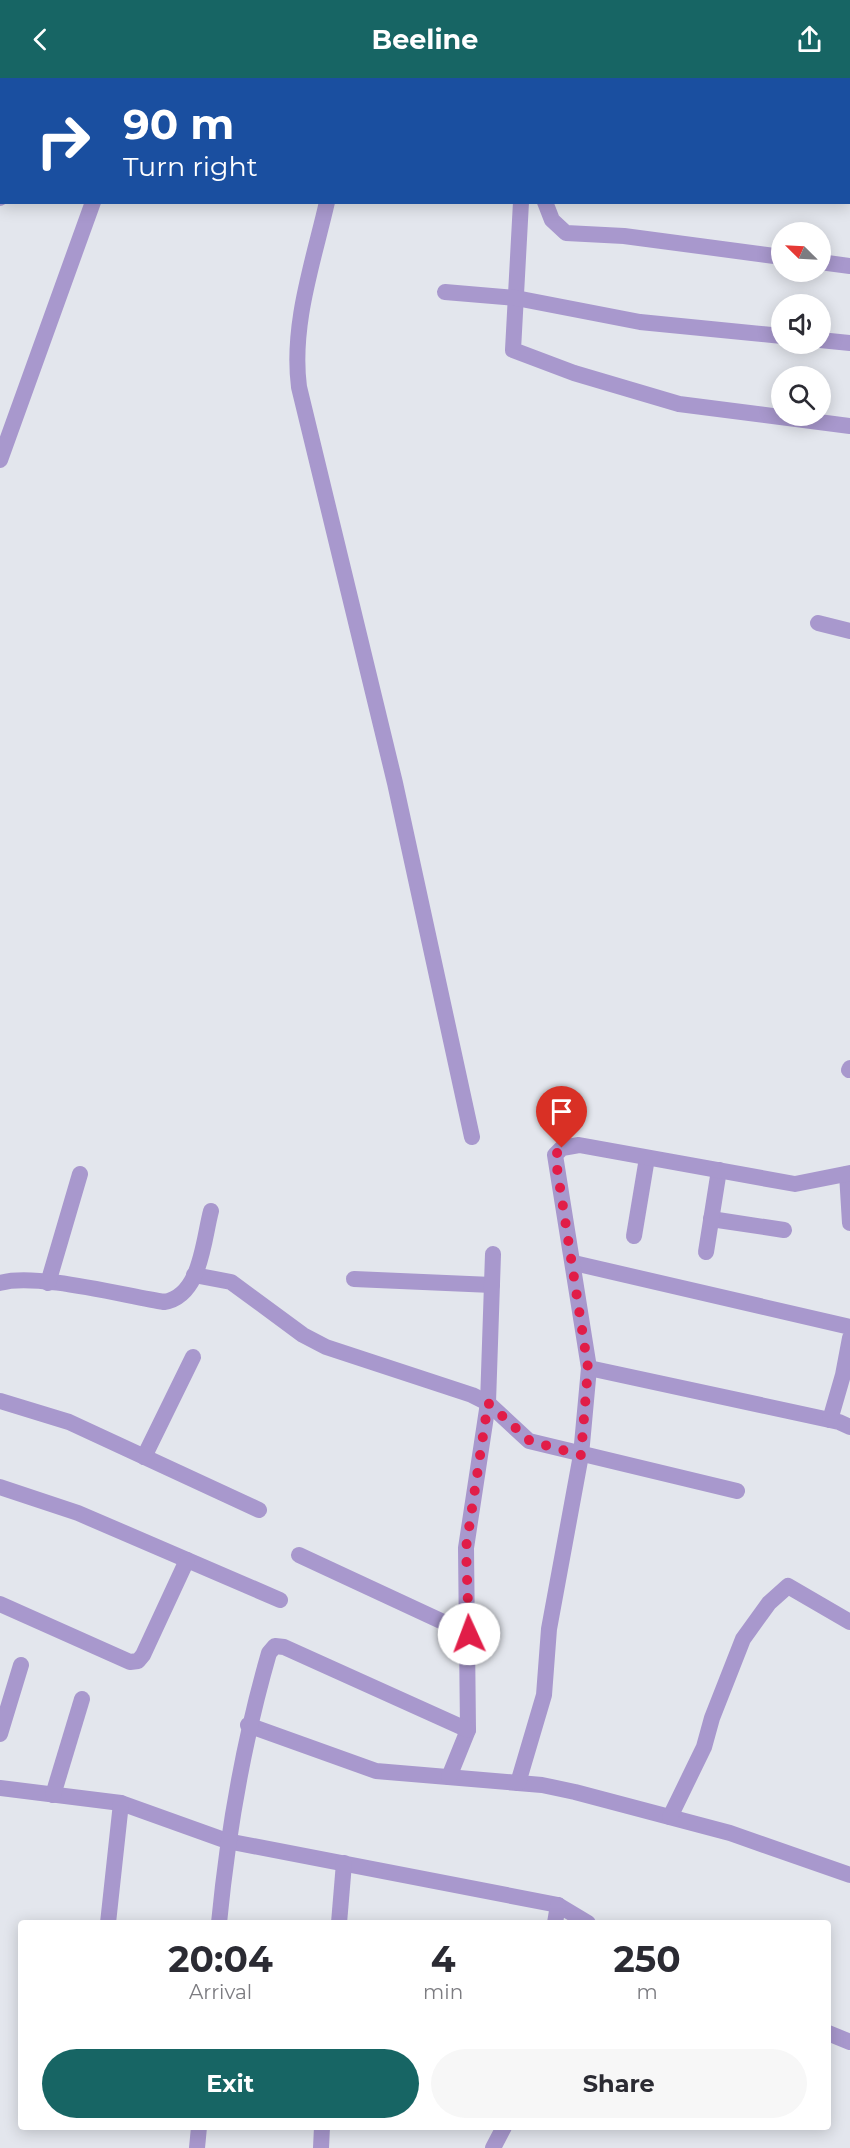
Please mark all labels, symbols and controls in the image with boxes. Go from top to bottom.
icon: back [24,23,57,56]
text: Beeline [372,23,478,56]
icon: share [793,23,826,56]
text: 90 m [123,98,234,150]
icon: right [24,102,102,180]
text: Turn right [123,150,258,183]
north arrow [771,222,831,282]
map controls [771,222,831,426]
button: sound [771,294,831,354]
button: search [771,366,831,426]
pin [536,1086,587,1148]
icon: arrive [545,1095,578,1128]
position arrow [437,1602,501,1666]
text: 20:04 [168,1937,273,1981]
text: 4 [431,1937,456,1981]
text: 250 [614,1937,681,1981]
text: Arrival [189,1980,252,2004]
text: min [423,1980,463,2004]
text: m [636,1980,658,2004]
button: Exit [42,2049,419,2118]
button: Share [431,2049,807,2118]

